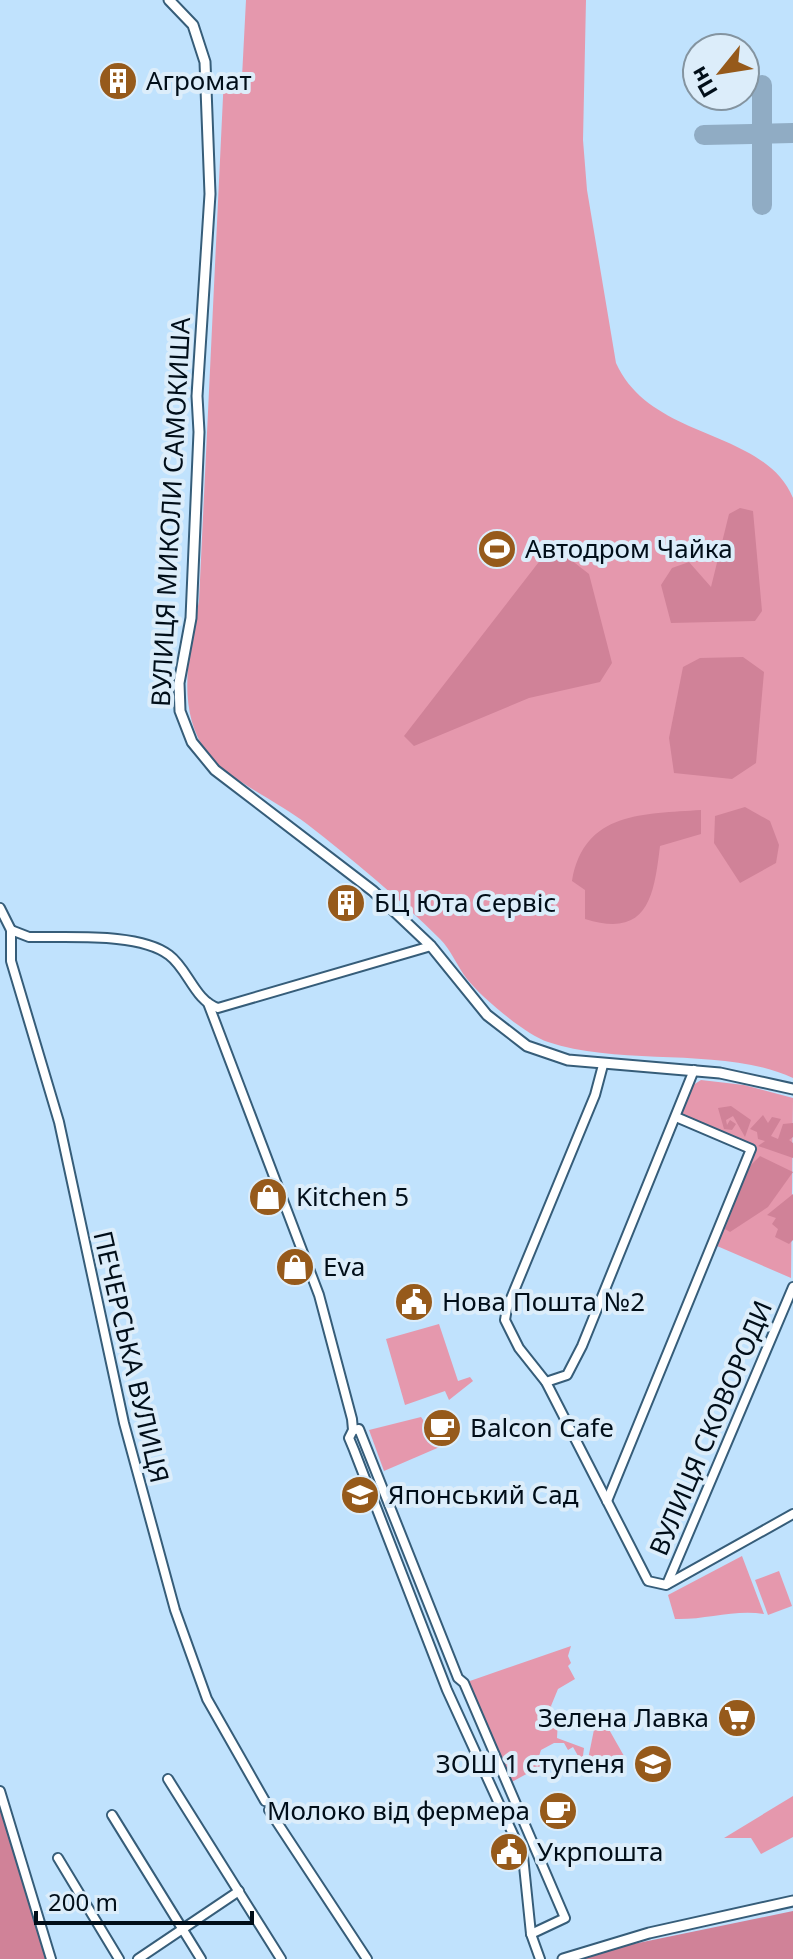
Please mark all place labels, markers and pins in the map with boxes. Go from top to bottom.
building icon: Агромат [97,60,139,102]
place label: Агромат [146,62,251,98]
sports icon: Автодром Чайка [476,528,518,570]
place label: Автодром Чайка [525,530,733,566]
building icon: БЦ Юта Сервіс [325,882,367,924]
place label: БЦ Юта Сервіс [374,884,556,920]
shop icon: Kitchen 5 [247,1176,289,1218]
place label: Kitchen 5 [296,1178,409,1214]
shop icon: Eva [274,1246,316,1288]
place label: Eva [323,1248,365,1284]
public building icon: Нова Пошта №2 [393,1281,435,1323]
place label: Нова Пошта №2 [442,1283,645,1319]
cafe icon: Balcon Cafe [421,1407,463,1449]
place label: Balcon Cafe [470,1409,614,1445]
school or university icon: Японський Сад [339,1474,381,1516]
place label: Японський Сад [388,1476,579,1512]
supermarket icon: Зелена Лавка [716,1697,758,1739]
place label: Зелена Лавка [538,1699,709,1735]
school or university icon: ЗОШ 1 ступеня [632,1743,674,1785]
place label: ЗОШ 1 ступеня [436,1745,625,1781]
cafe icon: Молоко від фермера [537,1790,579,1832]
place label: Молоко від фермера [267,1792,530,1828]
public building icon: Укрпошта [488,1831,530,1873]
place label: Укрпошта [537,1833,663,1869]

